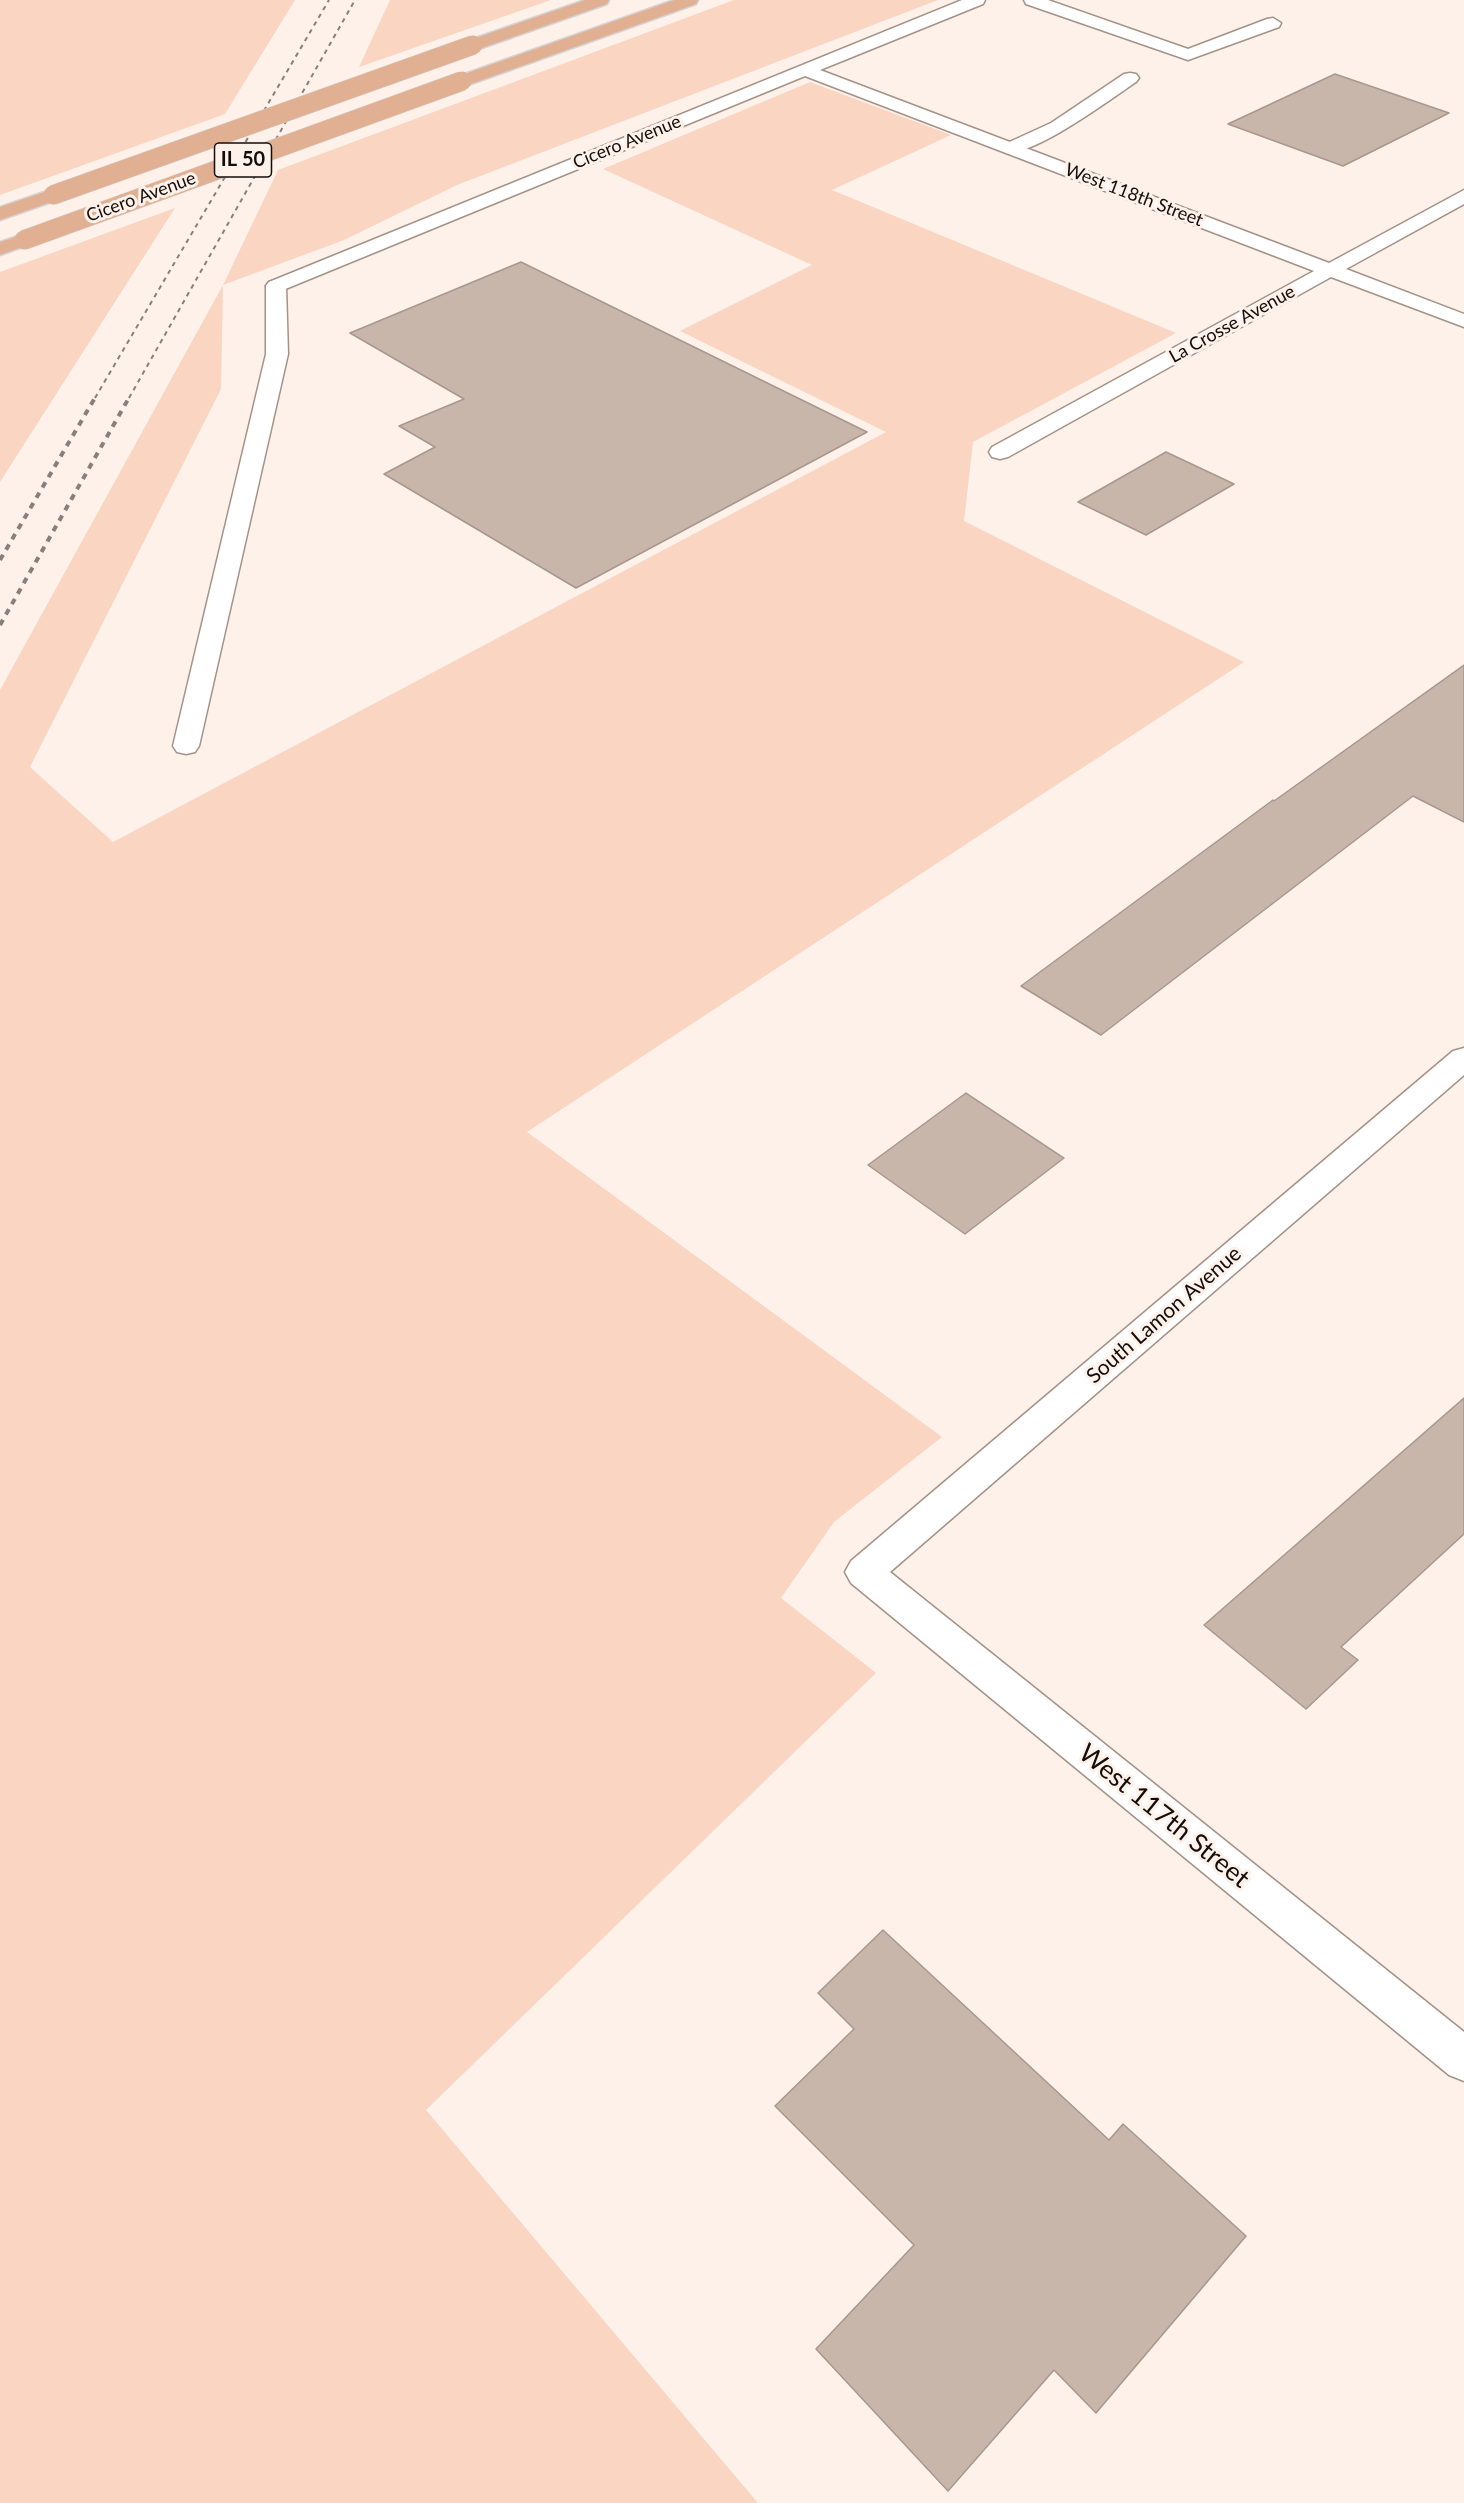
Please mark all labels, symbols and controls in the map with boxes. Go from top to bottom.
street label: Cicero Avenue [570,110,684,174]
road number: IL 50 [214,143,272,177]
street label: West 118th Street [1062,159,1206,231]
street label: Cicero Avenue [83,167,199,227]
street label: La Crosse Avenue [1165,281,1299,367]
street label: South Lamon Avenue [1082,1241,1246,1389]
street label: West 117th Street [1072,1738,1256,1894]

